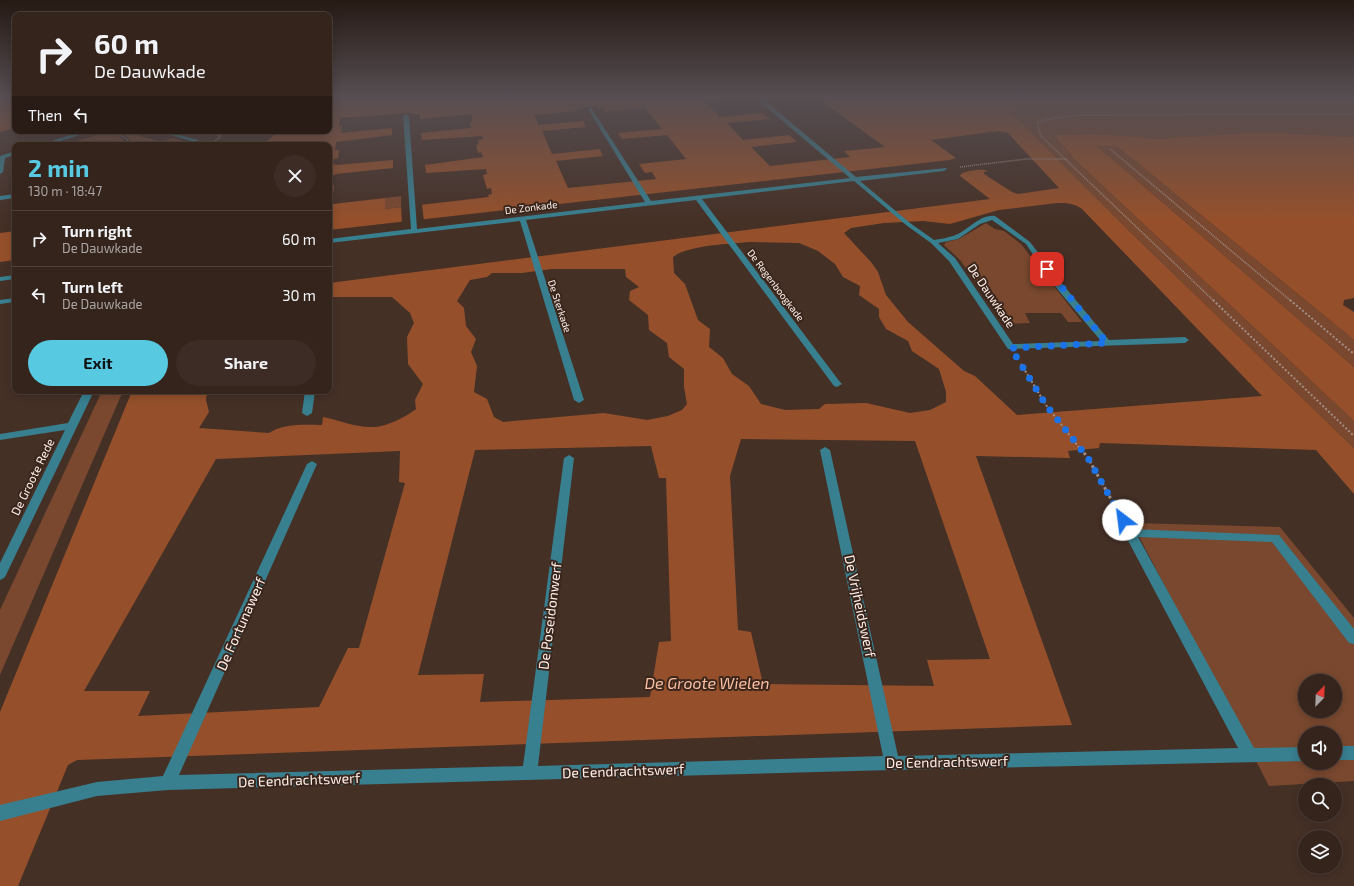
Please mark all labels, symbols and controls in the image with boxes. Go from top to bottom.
text: 60 m [94,26,159,60]
icon: right [28,28,80,80]
text: De Dauwkade [94,60,206,82]
icon: left [70,104,92,126]
text: Then [28,106,62,124]
text: 2 min [28,153,89,182]
button: close [274,155,316,197]
text: 130 m · 18:47 [28,183,102,199]
street label: De Zonkade [504,198,558,216]
text: Turn right [62,222,132,240]
icon: right [28,228,50,250]
text: 60 m [282,230,316,248]
text: De Dauwkade [62,240,143,256]
street label: De Regenboogkade [745,247,807,323]
pin [1030,252,1064,286]
icon: arrive [1036,258,1058,280]
street label: De Dauwkade [965,261,1018,330]
text: Turn left [62,278,123,296]
street label: De Sterkade [546,278,574,334]
icon: left [28,284,50,306]
text: 30 m [282,286,316,304]
text: De Dauwkade [62,296,143,312]
button: Exit [28,340,168,386]
button: Share [176,340,316,386]
street label: De Groote Rede [7,436,57,517]
position arrow [1102,499,1144,541]
street label: De Vrijheidswerf [841,553,880,659]
street label: De Poseidonwerf [534,561,565,671]
street label: De Fortunawerf [212,574,269,673]
water label: De Groote Wielen [644,673,770,692]
north arrow [1298,674,1342,718]
map controls [1298,674,1342,874]
button: sound [1298,726,1342,770]
street label: De Eendrachtswerf [886,752,1009,771]
street label: De Eendrachtswerf [562,760,685,781]
street label: De Eendrachtswerf [238,769,361,790]
button: search [1298,778,1342,822]
button: layers [1298,830,1342,874]

